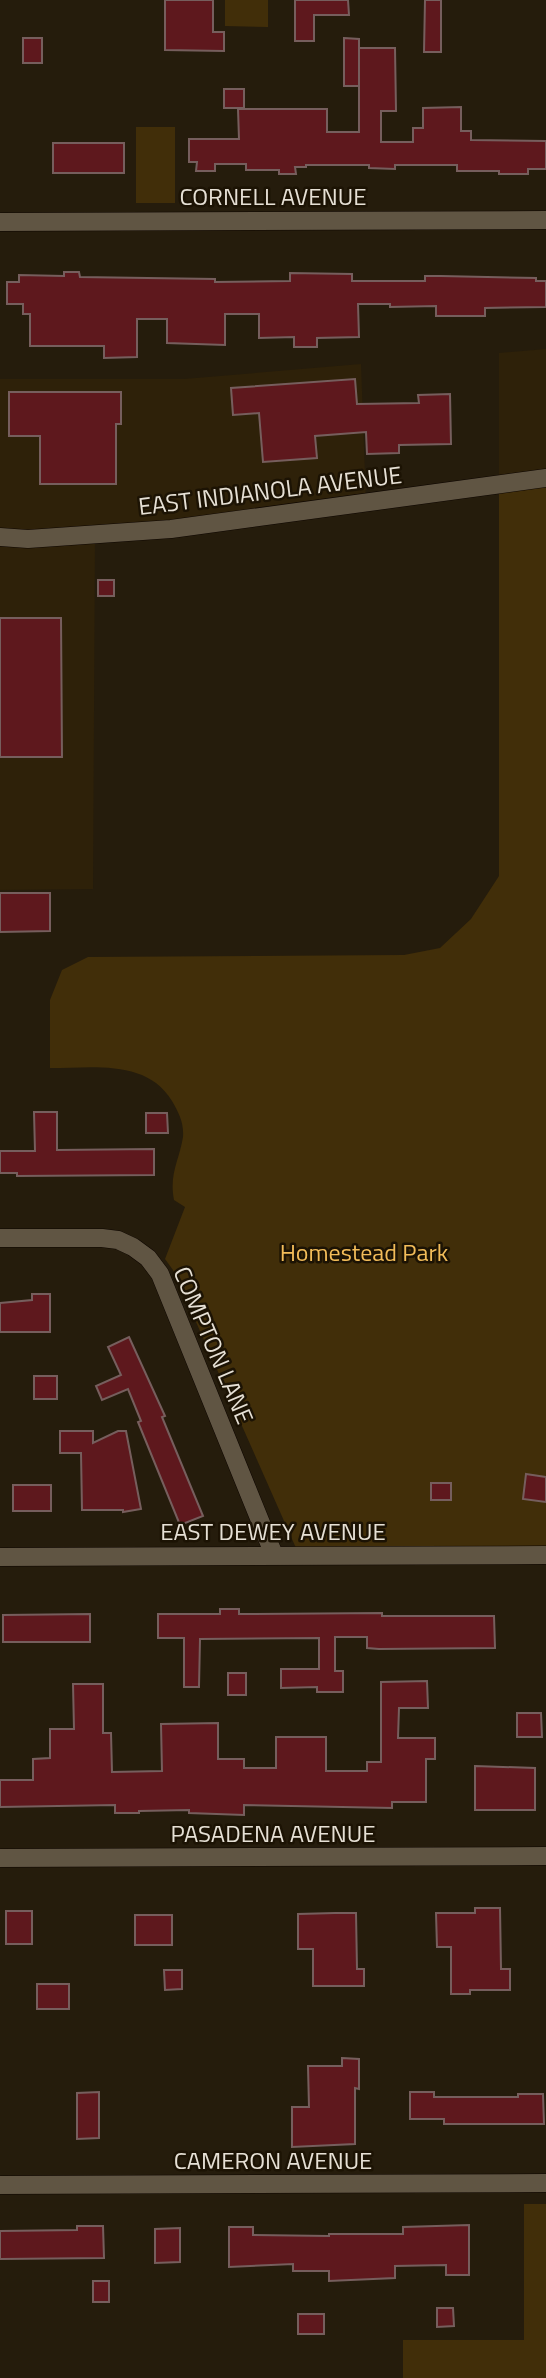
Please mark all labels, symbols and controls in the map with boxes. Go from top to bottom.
street label: CORNELL AVENUE [179,178,367,214]
street label: EAST INDIANOLA AVENUE [136,456,404,524]
park label: Homestead Park [280,1234,449,1270]
street label: COMPTON LANE [165,1261,263,1429]
street label: EAST DEWEY AVENUE [160,1513,386,1549]
street label: PASADENA AVENUE [170,1815,376,1851]
street label: CAMERON AVENUE [174,2142,372,2178]

